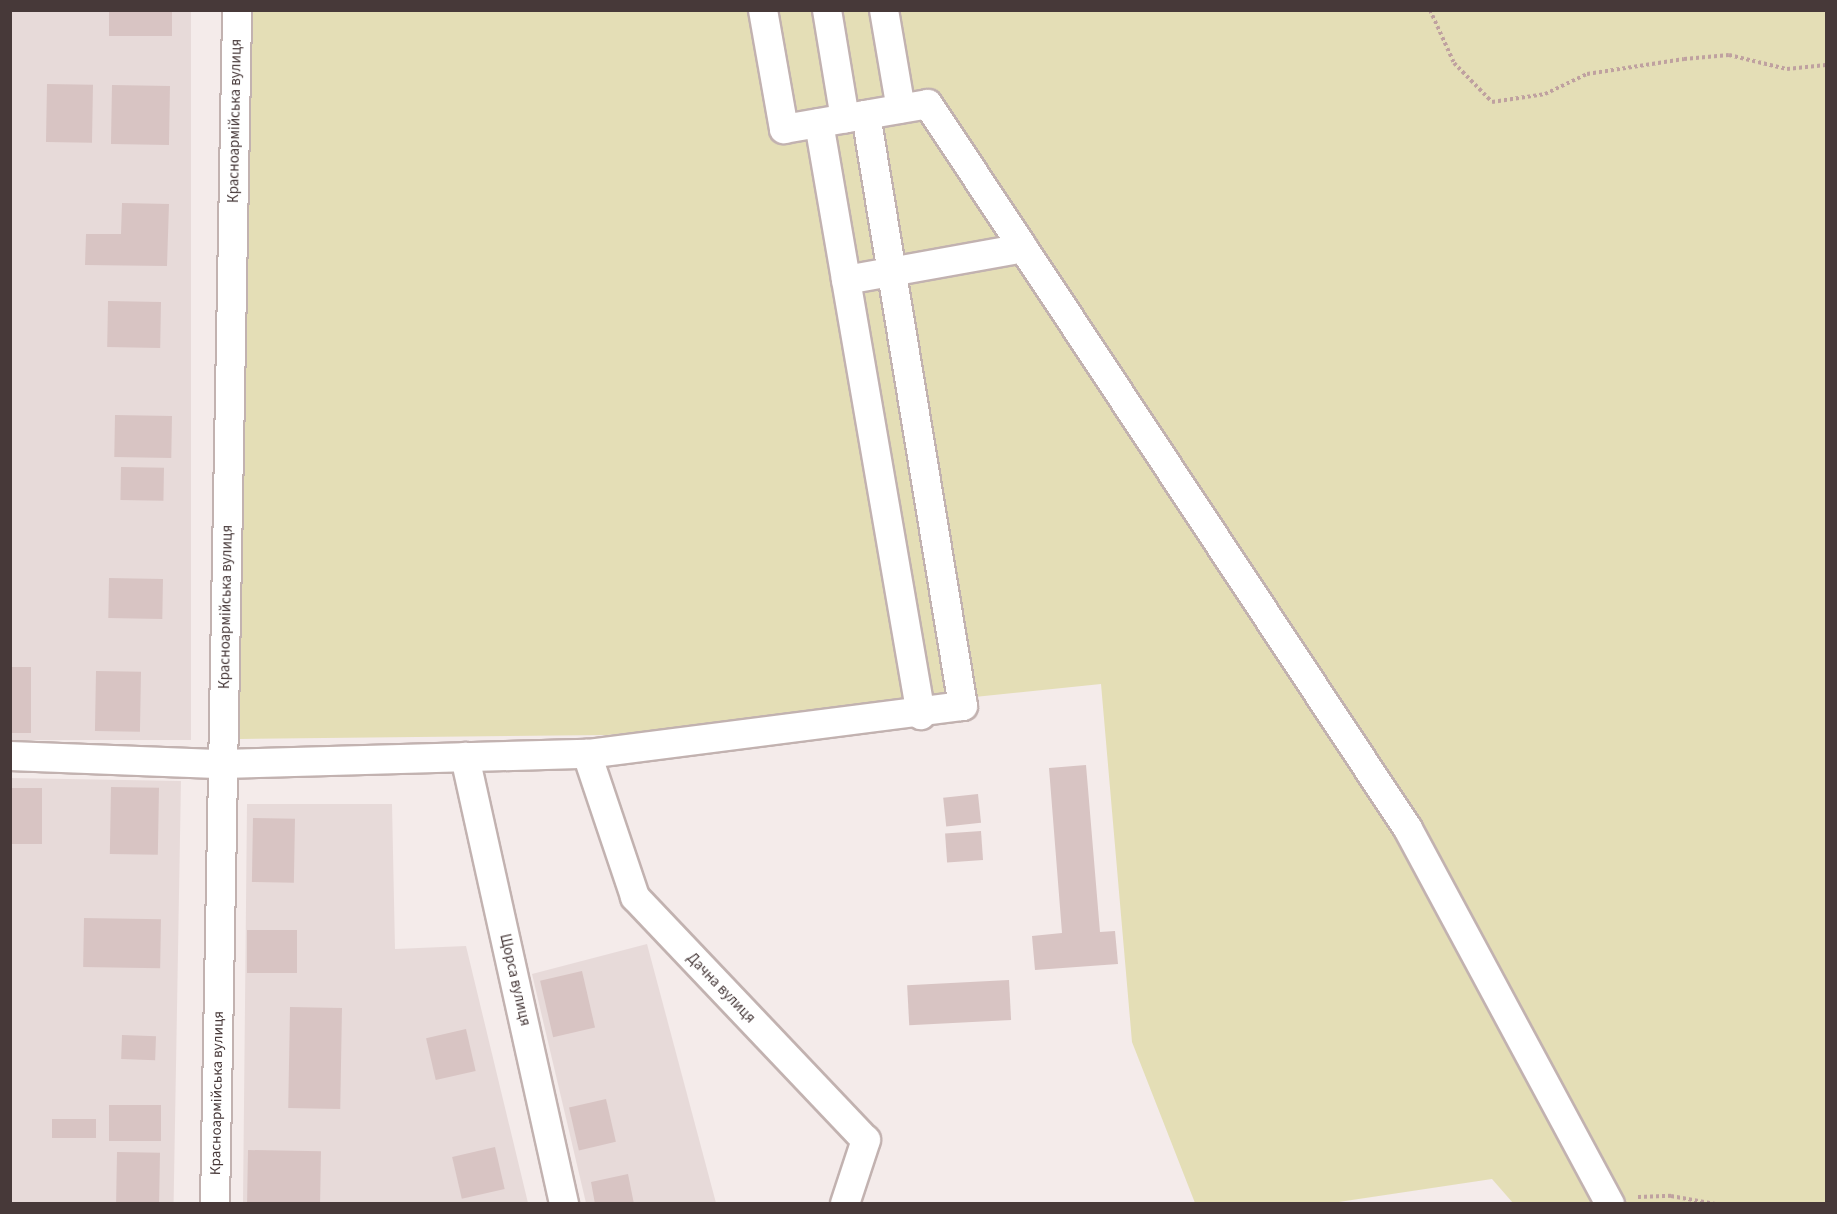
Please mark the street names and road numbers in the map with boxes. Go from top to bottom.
street label: Красноармійська вулиця [225,39,245,203]
street label: Красноармійська вулиця [216,525,236,689]
street label: Щорса вулиця [496,932,534,1028]
street label: Дачна вулиця [683,949,759,1027]
street label: Красноармійська вулиця [207,1011,227,1175]

